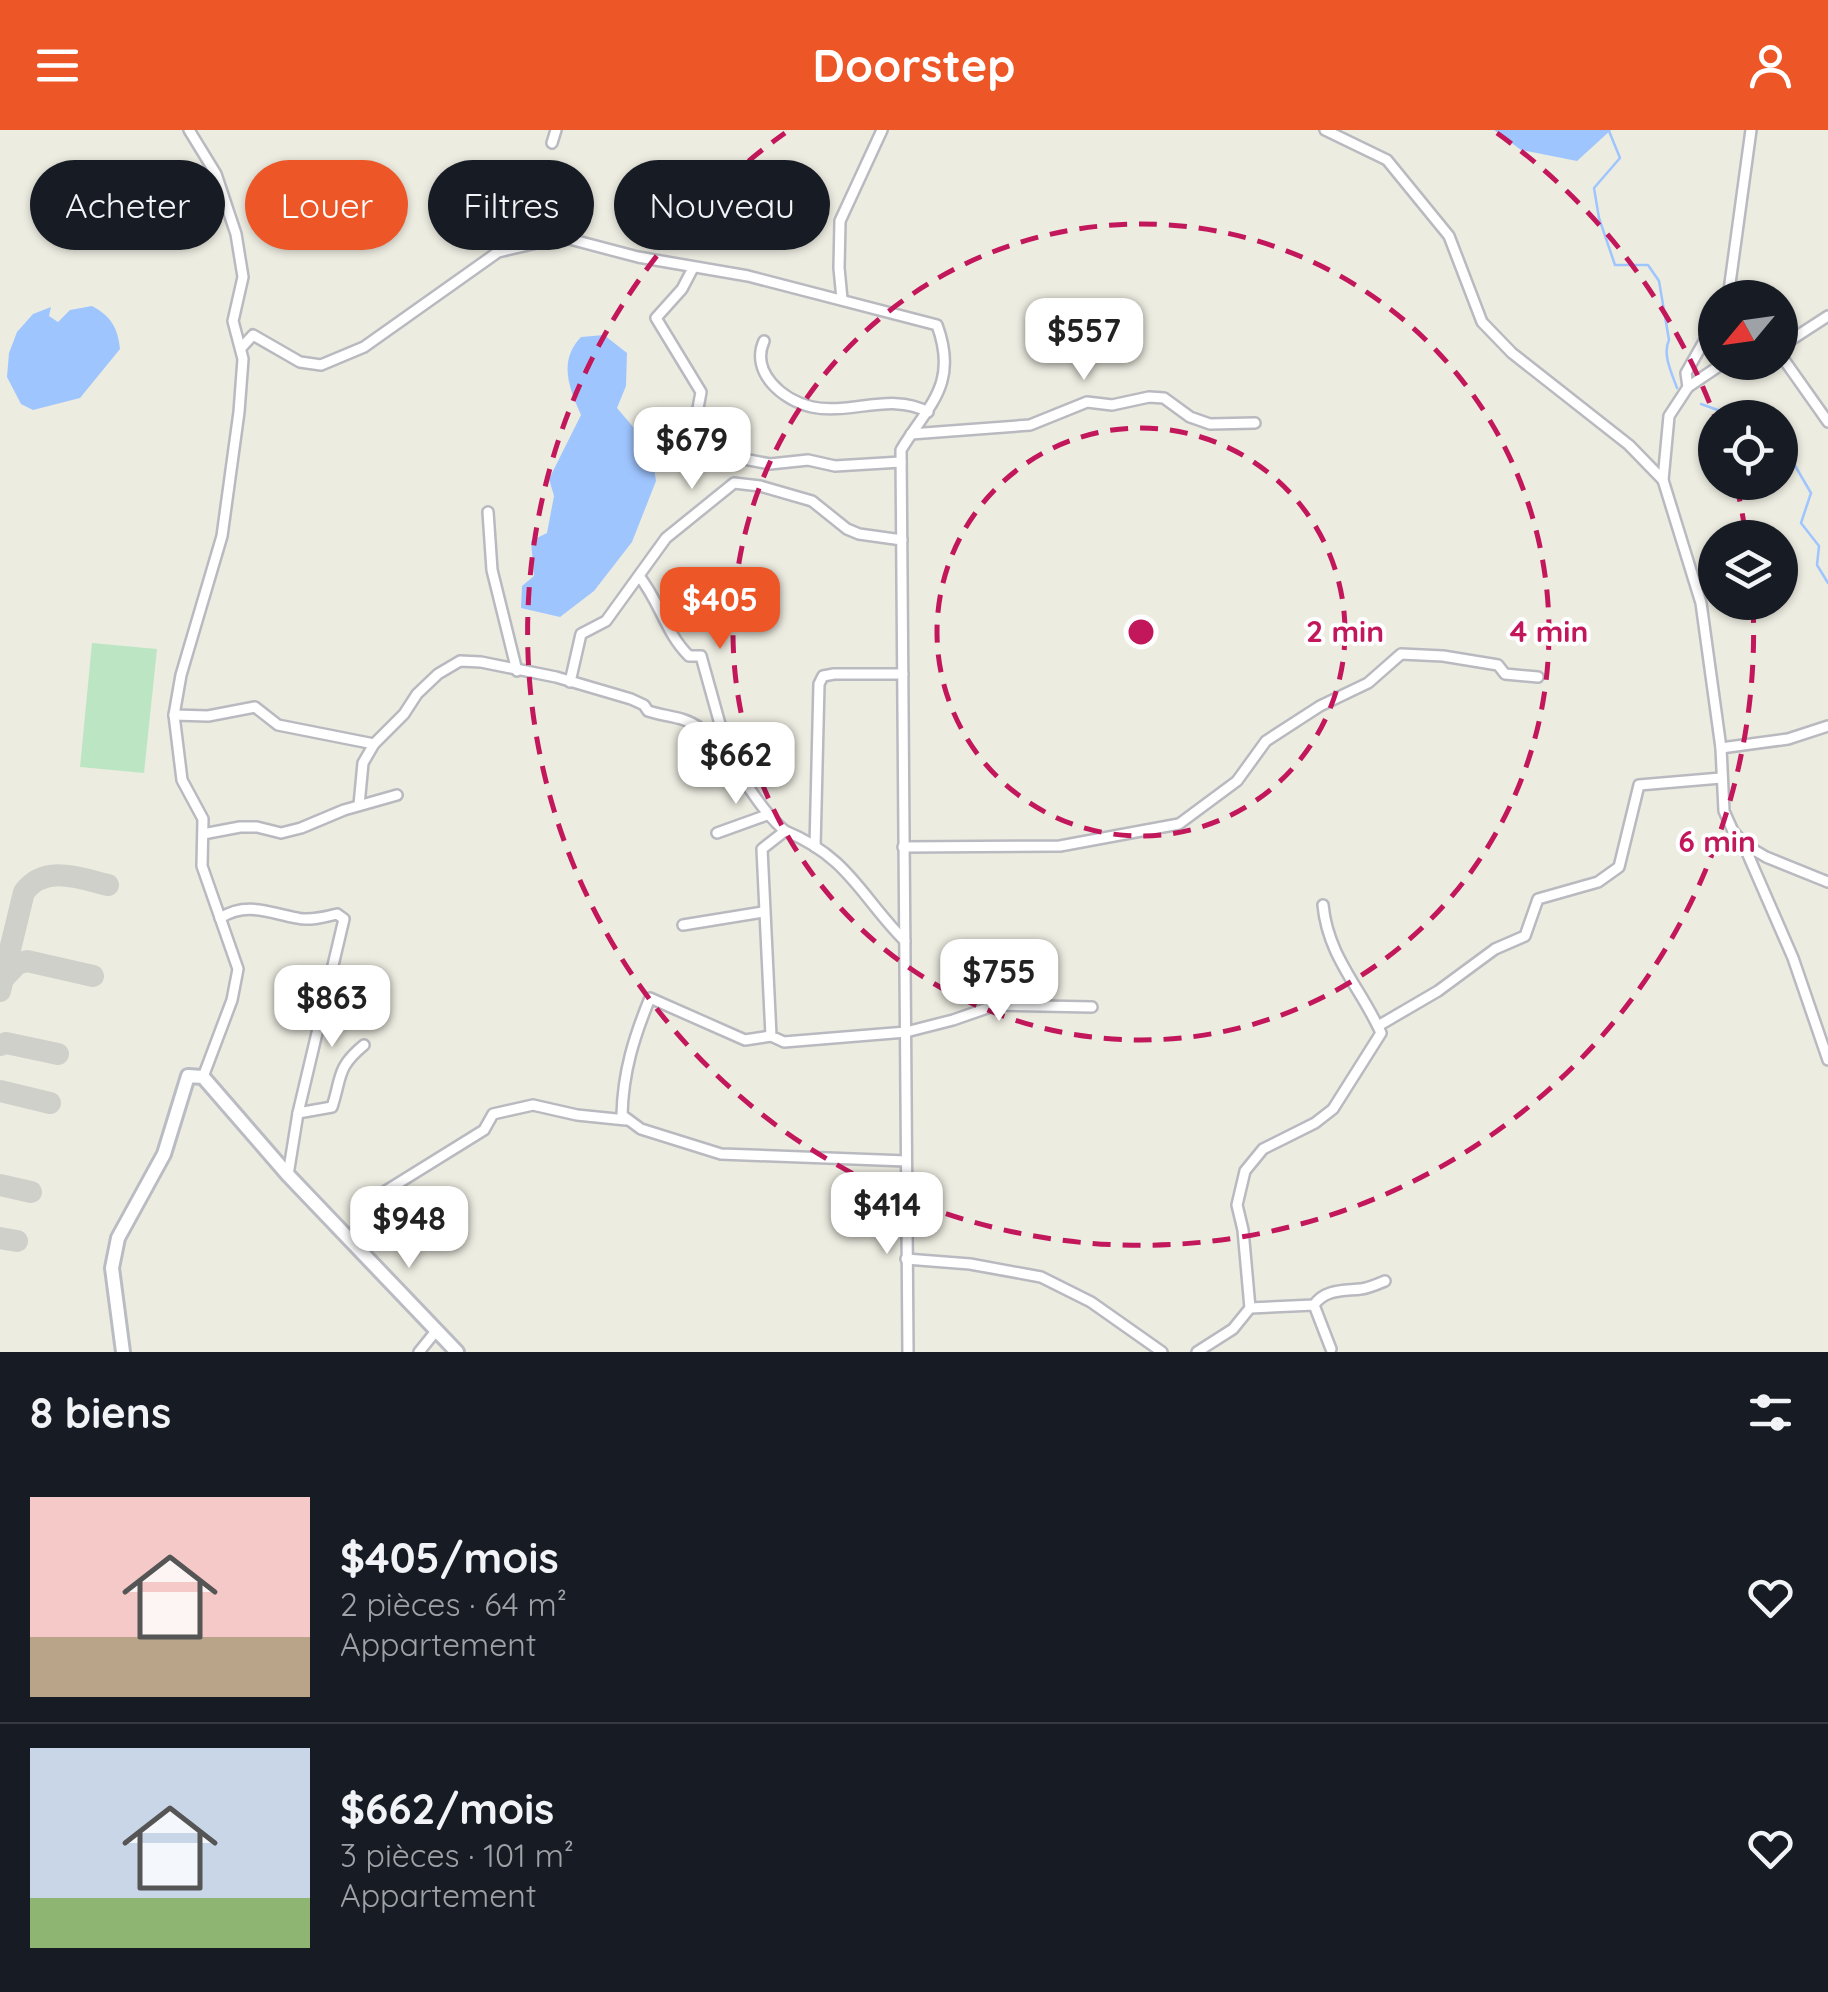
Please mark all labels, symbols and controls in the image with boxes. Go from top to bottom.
text: Doorstep [813,37,1015,93]
icon: menu [30,38,85,93]
icon: person [1743,38,1798,93]
chip: Acheter [30,160,225,250]
chip: Louer [245,160,408,250]
chip: Filtres [428,160,594,250]
chip: Nouveau [614,160,830,250]
north arrow [1698,280,1798,380]
map controls [1698,280,1798,620]
pin: $557 [1025,298,1143,383]
text: $557 [1047,310,1121,350]
button: locate [1698,400,1798,500]
pin: $679 [633,407,751,492]
text: $679 [656,419,728,459]
button: layers [1698,520,1798,620]
pin: $405 [661,567,779,652]
text: $405 [682,579,758,619]
text: 2 min [1306,612,1384,650]
text: 4 min [1510,612,1588,650]
centre of rings [1123,614,1159,650]
pin: $662 [677,722,795,807]
text: $662 [700,734,772,774]
text: 6 min [1678,822,1756,860]
pin: $755 [940,939,1058,1024]
text: $755 [962,951,1036,991]
pin: $863 [273,965,391,1050]
text: $863 [296,977,368,1017]
pin: $414 [828,1172,946,1257]
text: $414 [853,1184,921,1224]
pin: $948 [350,1186,468,1271]
text: $948 [372,1198,446,1238]
icon: filters [1743,1385,1798,1440]
text: 8 biens [30,1386,171,1439]
text: $405/mois [340,1531,559,1584]
icon: home [110,1537,230,1657]
icon: heart [1743,1570,1798,1625]
text: 2 pièces · 64 m² [340,1584,567,1624]
text: Appartement [340,1624,537,1664]
text: $662/mois [340,1782,554,1835]
icon: home [110,1788,230,1908]
icon: heart [1743,1821,1798,1876]
text: 3 pièces · 101 m² [340,1835,574,1875]
text: Appartement [340,1875,537,1915]

